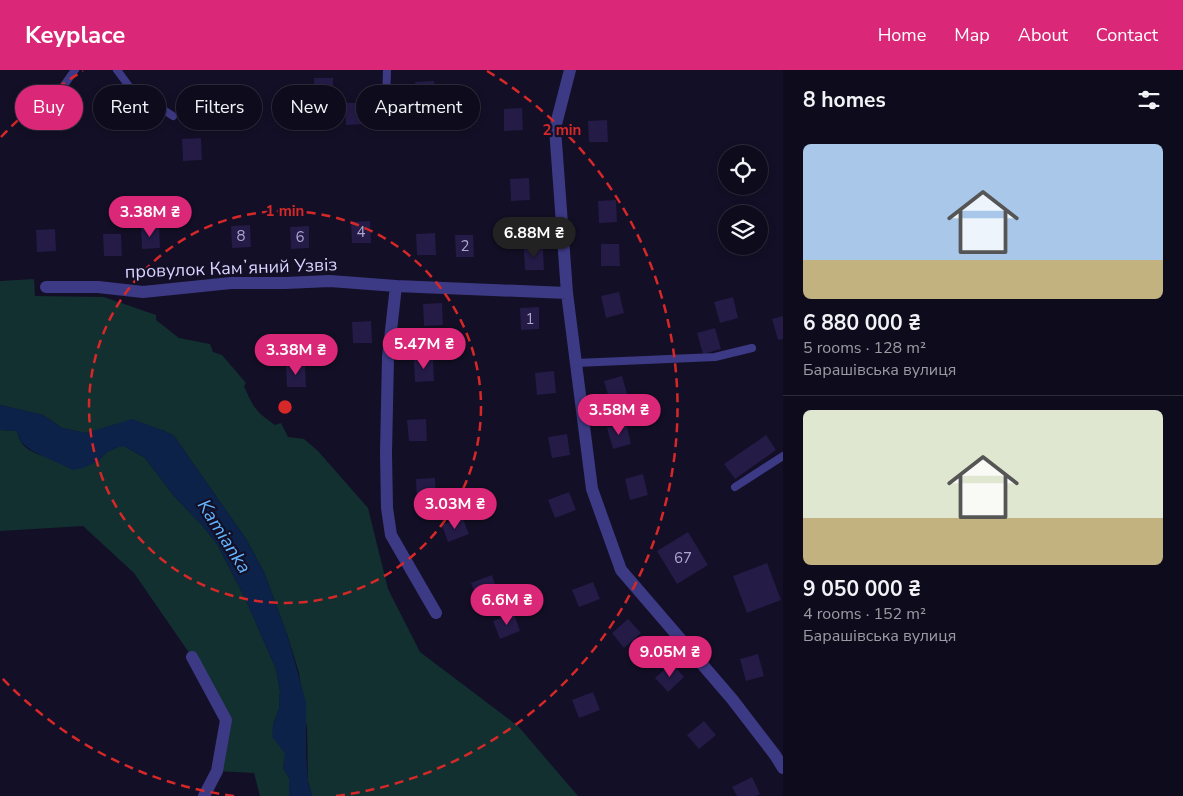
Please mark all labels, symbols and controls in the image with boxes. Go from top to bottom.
text: Keyplace [25,19,125,51]
text: Home [878,23,926,47]
text: Map [954,23,990,47]
text: About [1018,23,1068,47]
text: Contact [1096,23,1158,47]
chip: Buy [15,85,83,130]
chip: Rent [93,85,166,130]
chip: Filters [176,85,262,130]
chip: New [272,85,346,130]
chip: Apartment [356,85,480,130]
text: 8 homes [803,86,886,114]
icon: filters [1135,86,1163,114]
text: 2 min [543,120,581,140]
map controls [718,145,768,255]
button: locate [718,145,768,195]
icon: home [938,177,1028,267]
pin: 3.38M ₴ [104,196,196,238]
text: 3.38M ₴ [120,201,180,223]
text: 1 min [266,201,304,221]
button: layers [718,205,768,255]
pin: 6.88M ₴ [488,216,580,259]
house number: 4 [356,222,366,242]
text: 6.88M ₴ [504,222,564,244]
house number: 8 [236,226,246,246]
house number: 6 [295,227,305,247]
house number: 2 [460,236,470,256]
street label: провулок Камʼяний Узвіз [124,252,338,284]
house number: 1 [525,309,535,329]
text: 6 880 000 ₴ [803,309,921,337]
pin: 5.47M ₴ [378,328,470,370]
text: 5.47M ₴ [394,333,454,355]
pin: 3.38M ₴ [250,334,342,376]
text: 5 rooms · 128 m² [803,337,926,359]
text: 3.38M ₴ [266,339,326,361]
text: Барашівська вулиця [803,359,956,381]
pin: 3.58M ₴ [573,394,665,436]
centre of rings [276,398,294,416]
text: 3.58M ₴ [589,399,649,421]
icon: home [938,442,1028,532]
pin: 3.03M ₴ [409,488,501,530]
text: 3.03M ₴ [425,493,485,515]
water label: Kamianka [191,494,257,579]
house number: 67 [674,548,692,568]
text: 9 050 000 ₴ [803,575,921,603]
pin: 6.6M ₴ [466,584,548,626]
text: 6.6M ₴ [482,589,532,611]
text: 4 rooms · 152 m² [803,603,926,625]
text: Барашівська вулиця [803,625,956,647]
pin: 9.05M ₴ [624,636,716,678]
text: 9.05M ₴ [640,641,700,663]

